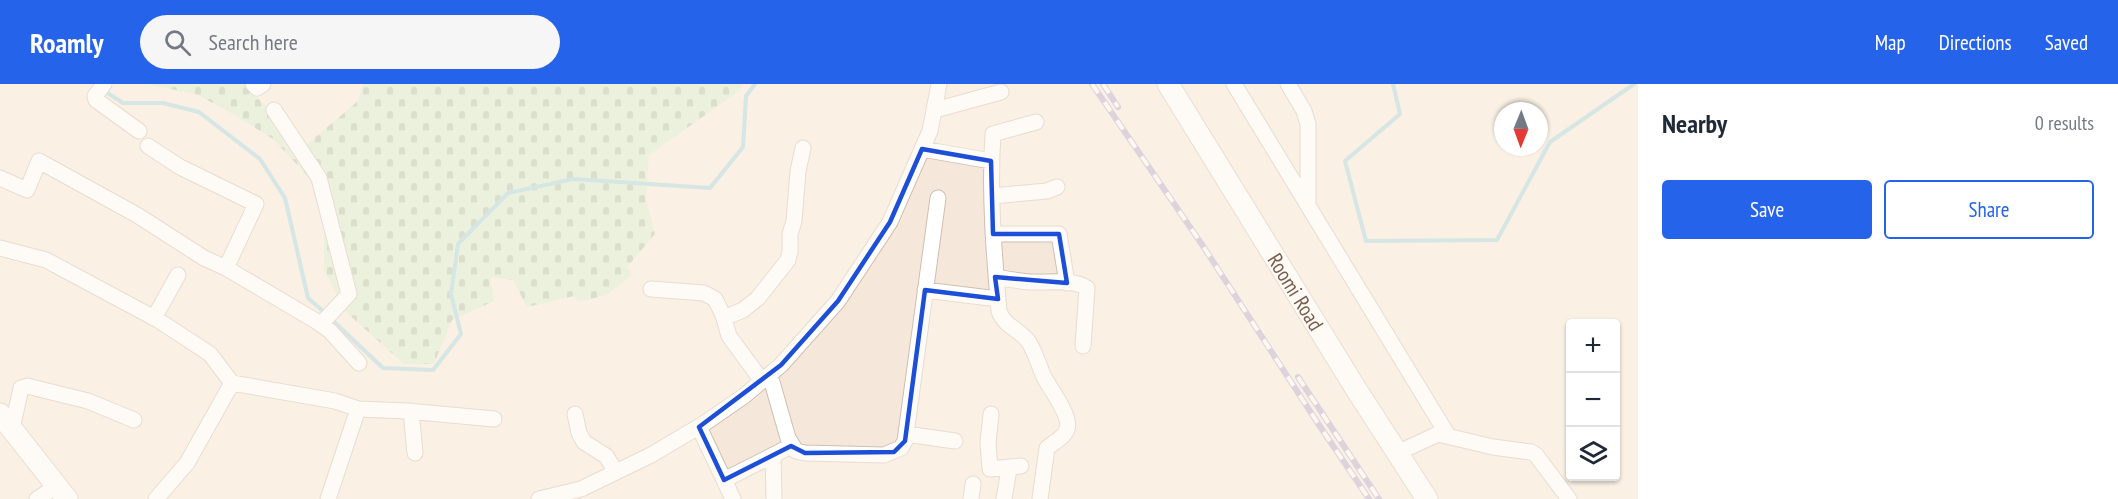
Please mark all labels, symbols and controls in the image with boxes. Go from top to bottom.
search box [140,15,560,69]
text: Roamly [30,24,104,61]
icon: search [161,26,194,59]
text: Search here [209,28,298,56]
text: Map [1875,29,1906,56]
text: Directions [1939,29,2012,56]
text: Saved [2045,29,2088,56]
north arrow [1494,102,1548,156]
text: Nearby [1662,107,1727,140]
text: 0 results [2035,110,2094,136]
button: Save [1662,180,1872,239]
button: Share [1884,180,2094,239]
street label: Roomi Road [1262,248,1330,335]
map controls [1566,319,1620,481]
button: + [1566,319,1620,373]
button: − [1566,373,1620,427]
button: layers [1566,427,1620,481]

